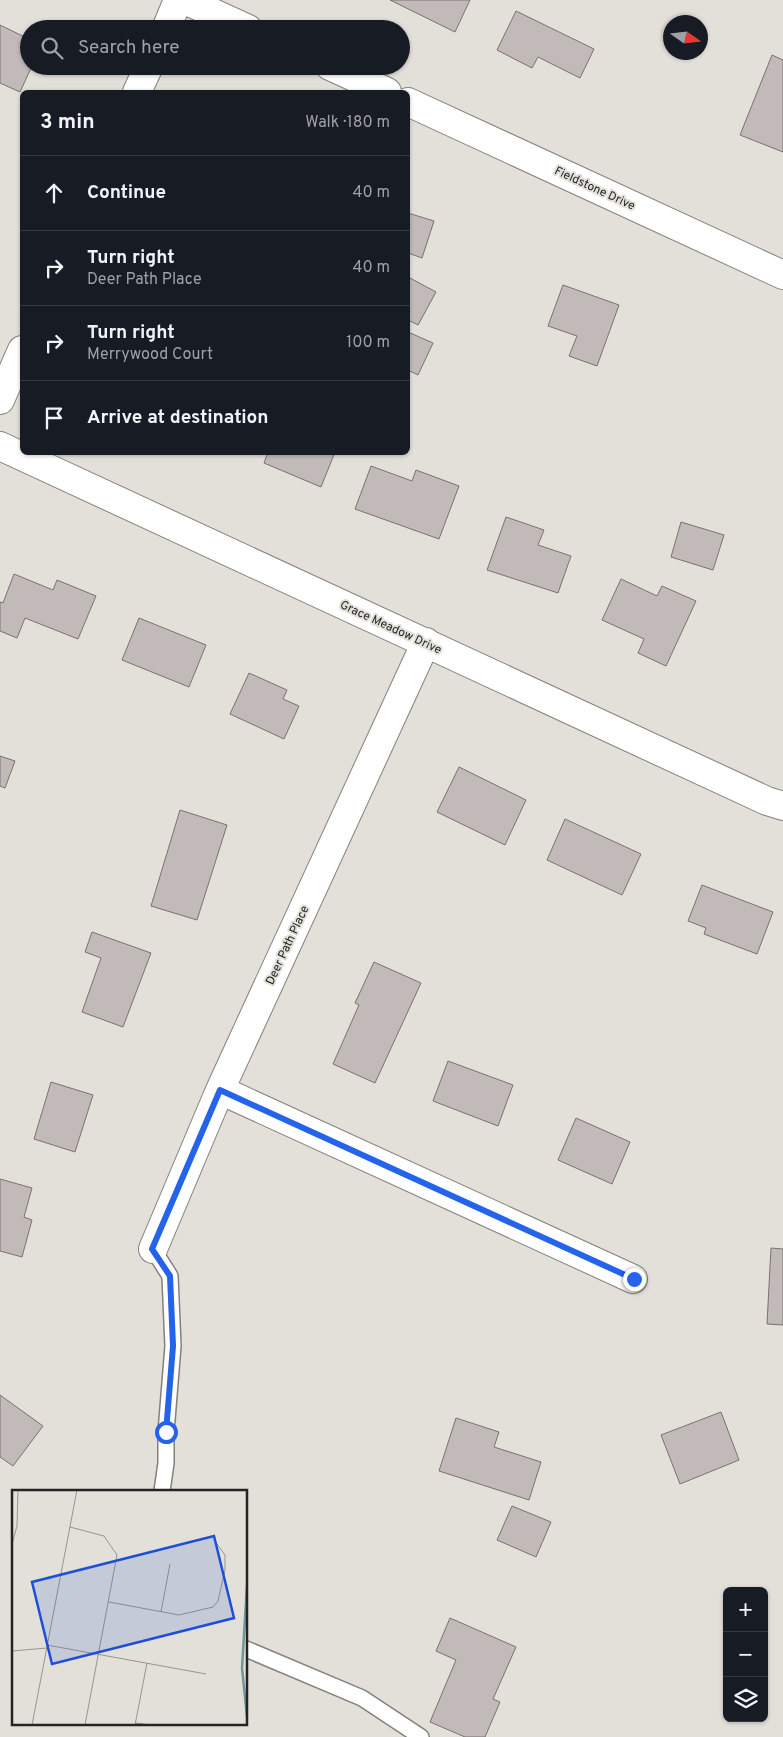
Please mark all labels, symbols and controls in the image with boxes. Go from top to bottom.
north arrow [663,15,708,60]
search box [20,20,410,75]
icon: search [38,34,66,62]
text: Search here [78,36,180,60]
text: 3 min [40,109,95,136]
text: Walk · 180 m [305,113,390,133]
street label: Fieldstone Drive [552,163,638,215]
icon: ahead [40,179,68,207]
text: Continue [87,181,166,205]
text: 40 m [352,183,390,203]
text: Turn right [87,246,175,270]
icon: right [40,254,68,282]
text: 40 m [352,258,390,278]
text: Deer Path Place [87,270,202,290]
text: Turn right [87,321,175,345]
icon: right [40,329,68,357]
text: 100 m [346,333,390,353]
text: Merrywood Court [87,345,213,365]
icon: arrive [40,404,68,432]
text: Arrive at destination [87,406,268,430]
street label: Grace Meadow Drive [337,597,444,658]
street label: Deer Path Place [263,903,313,988]
route end [623,1268,646,1291]
route start [155,1421,178,1444]
inset map [12,1490,248,1724]
map controls [723,1587,768,1722]
button: + [723,1587,768,1632]
button: − [723,1632,768,1677]
button: layers [723,1677,768,1722]

